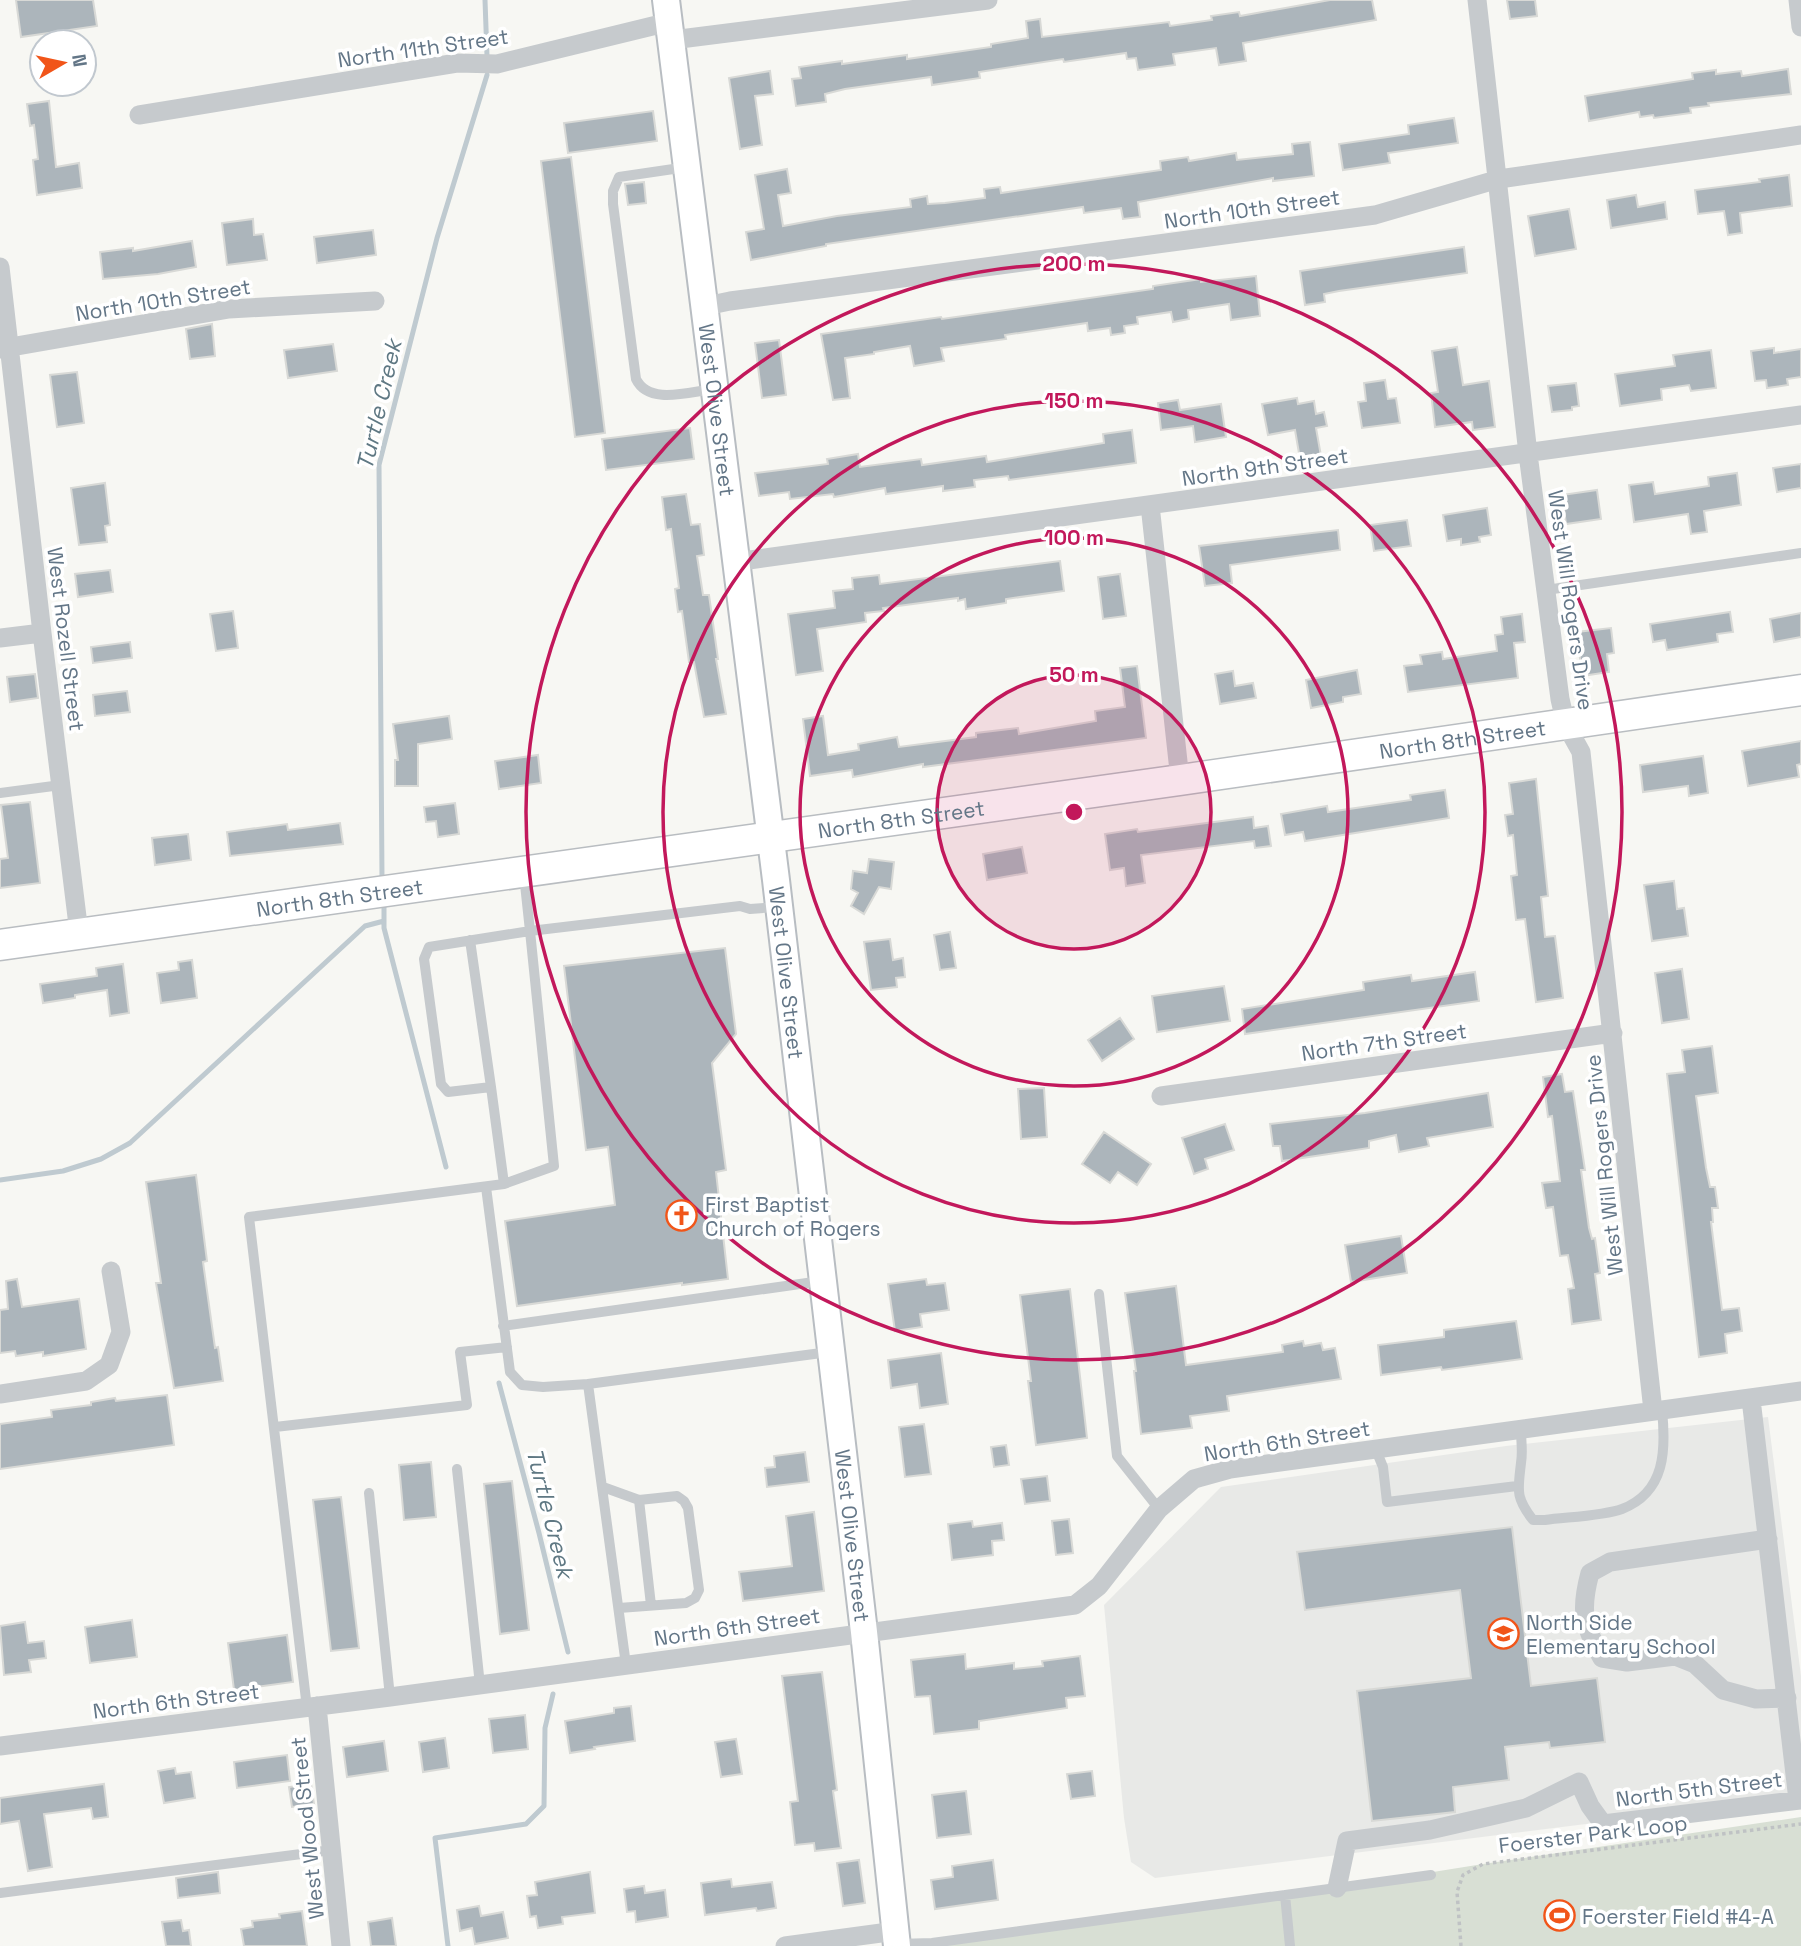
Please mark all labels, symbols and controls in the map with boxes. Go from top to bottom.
street label: North 11th Street [336,23,510,73]
north arrow [28,28,98,98]
text: N [66,52,93,69]
street label: North 10th Street [1162,183,1342,235]
text: 200 m [1043,250,1105,277]
street label: North 10th Street [73,273,253,327]
street label: West Olive Street [693,322,741,498]
water label: Turtle Creek [349,334,409,473]
text: 150 m [1045,387,1103,414]
street label: North 9th Street [1180,442,1350,492]
street label: West Will Rogers Drive [1542,488,1600,712]
text: 100 m [1044,524,1104,551]
street label: West Rozell Street [41,546,91,732]
text: 50 m [1049,661,1099,688]
street label: North 8th Street [1377,714,1548,764]
street label: North 8th Street [816,794,986,844]
centre of rings [1062,800,1086,824]
street label: North 8th Street [255,872,425,923]
street label: West Olive Street [763,885,810,1060]
street label: North 7th Street [1300,1017,1468,1067]
street label: West Will Rogers Drive [1579,1053,1629,1277]
place label: First Baptist Church of Rogers [705,1191,881,1242]
church icon: First Baptist Church of Rogers [665,1199,699,1233]
street label: North 6th Street [1202,1415,1372,1467]
water label: Turtle Creek [519,1445,581,1584]
street label: West Olive Street [829,1448,876,1624]
street label: North 6th Street [652,1602,822,1652]
place label: North Side Elementary School [1526,1609,1716,1660]
school or university icon: North Side Elementary School [1486,1617,1520,1651]
street label: North 6th Street [91,1677,261,1725]
street label: West Wood Street [284,1735,330,1921]
street label: North 5th Street [1614,1765,1784,1813]
street label: Foerster Park Loop [1497,1809,1689,1859]
sports icon: Foerster Field #4-A [1542,1899,1576,1933]
place label: Foerster Field #4-A [1582,1903,1774,1930]

